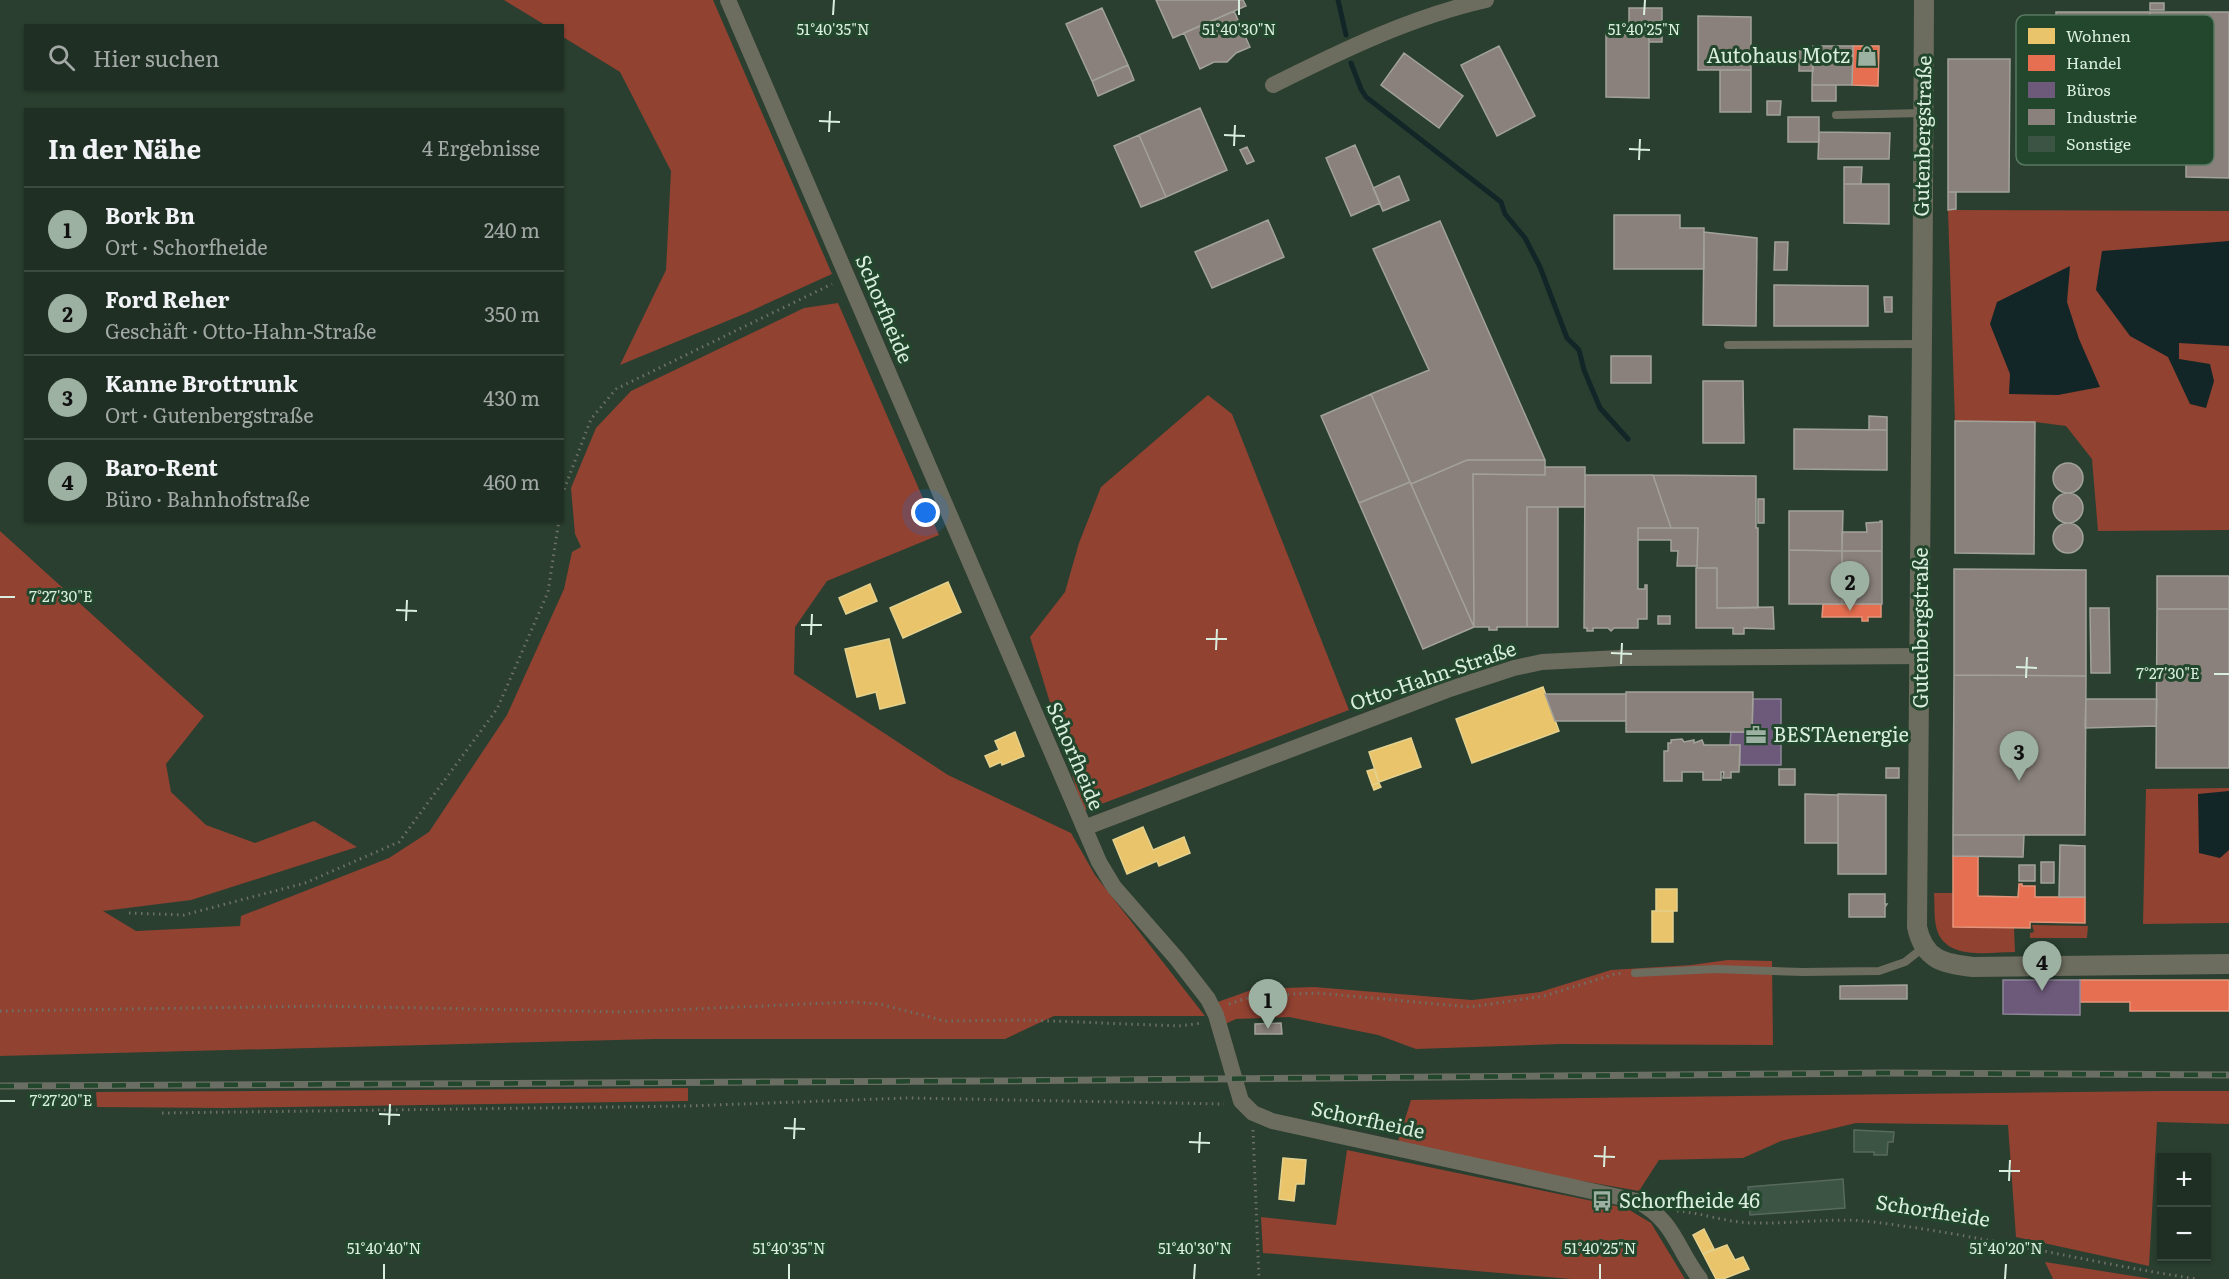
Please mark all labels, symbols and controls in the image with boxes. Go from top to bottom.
legend [2016,15,2214,165]
text: 51°40'35"N [796,17,870,40]
text: 51°40'30"N [1202,17,1276,40]
text: 51°40'25"N [1608,17,1680,40]
text: Wohnen [2066,23,2131,47]
search box [24,24,564,90]
place label: Autohaus Motz [1707,39,1850,69]
icon: search [45,41,78,74]
text: Hier suchen [93,41,220,74]
shop icon: Autohaus Motz [1855,44,1879,68]
text: Handel [2066,50,2121,74]
street label: Gutenbergstraße [1905,55,1937,217]
text: Büros [2066,77,2110,101]
text: Industrie [2066,104,2137,128]
text: In der Nähe [48,128,201,167]
text: Sonstige [2066,131,2131,155]
text: 4 Ergebnisse [422,132,540,162]
text: Bork Bn [105,198,195,231]
text: 1 [63,214,72,244]
text: 240 m [484,214,540,244]
text: Ort · Schorfheide [105,231,268,261]
street label: Schorfheide [850,249,922,367]
text: Ford Reher [105,282,229,315]
text: 2 [62,298,73,328]
text: 350 m [484,298,540,328]
text: Geschäft · Otto-Hahn-Straße [105,315,376,345]
text: Kanne Brottrunk [105,366,298,399]
text: 3 [62,382,73,412]
text: 430 m [483,382,540,412]
text: Ort · Gutenbergstraße [105,399,314,429]
text: Baro-Rent [105,450,218,483]
text: 4 [61,466,74,496]
text: 460 m [483,466,540,496]
text: Büro · Bahnhofstraße [105,483,310,513]
your location [911,498,940,527]
street label: Gutenbergstraße [1904,547,1934,709]
pin: 2 [1830,562,1870,611]
text: 7°27'30"E [29,584,93,607]
street label: Otto-Hahn-Straße [1345,632,1519,717]
text: 7°27'30"E [2136,661,2200,684]
street label: Schorfheide [1041,696,1113,814]
place label: BESTAenergie [1773,718,1909,748]
office icon: BESTAenergie [1744,723,1768,747]
pin: 3 [2000,732,2038,781]
pin: 4 [2022,942,2062,991]
pin: 1 [1248,980,1288,1029]
text: 7°27'20"E [30,1088,92,1111]
street label: Schorfheide [1309,1091,1428,1145]
map controls [2157,1153,2211,1261]
button: + [2157,1153,2211,1207]
place label: Schorfheide 46 [1619,1184,1760,1214]
street label: Schorfheide [1874,1185,1993,1233]
bus stop icon: Schorfheide 46 [1590,1189,1614,1213]
button: − [2157,1207,2211,1261]
text: 51°40'40"N [347,1236,421,1259]
text: 51°40'35"N [752,1236,826,1259]
text: 51°40'30"N [1158,1236,1232,1259]
text: 51°40'25"N [1564,1236,1636,1259]
text: 51°40'20"N [1969,1236,2043,1259]

